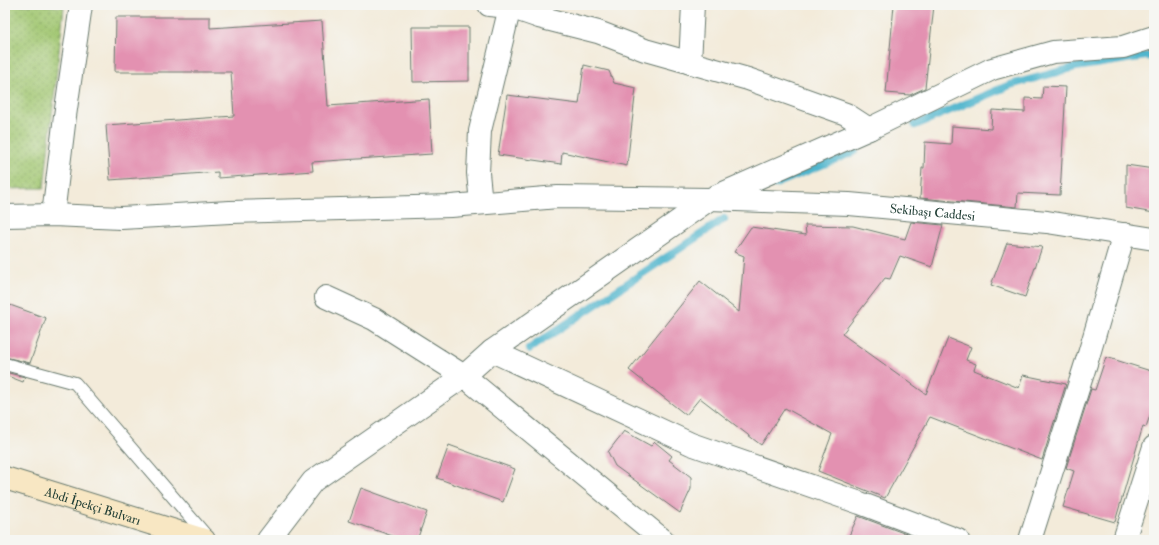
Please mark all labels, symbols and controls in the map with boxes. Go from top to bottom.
street label: Sekibaşı Caddesi [889,201,976,224]
street label: Abdi İpekçi Bulvarı [42,484,143,529]

